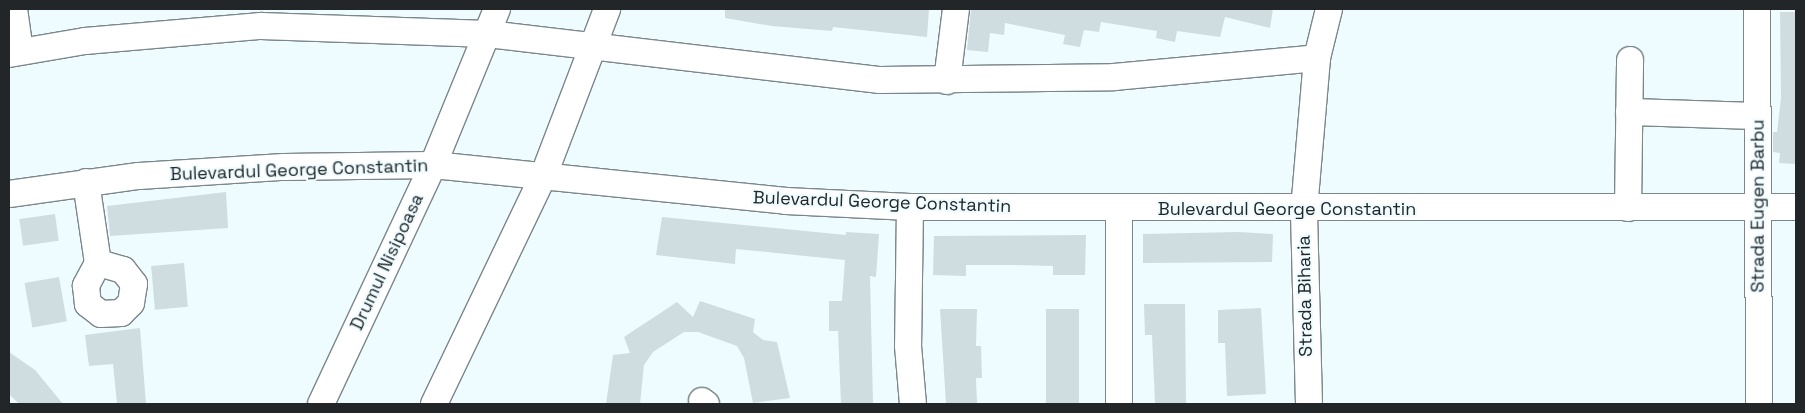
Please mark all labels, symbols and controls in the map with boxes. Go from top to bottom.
street label: Strada Eugen Barbu [1747,119,1769,293]
street label: Bulevardul George Constantin [169,155,429,185]
street label: Bulevardul George Constantin [752,187,1012,217]
street label: Drumul Nisipoasa [346,190,428,334]
street label: Bulevardul George Constantin [1158,198,1416,220]
street label: Strada Biharia [1293,235,1317,357]

